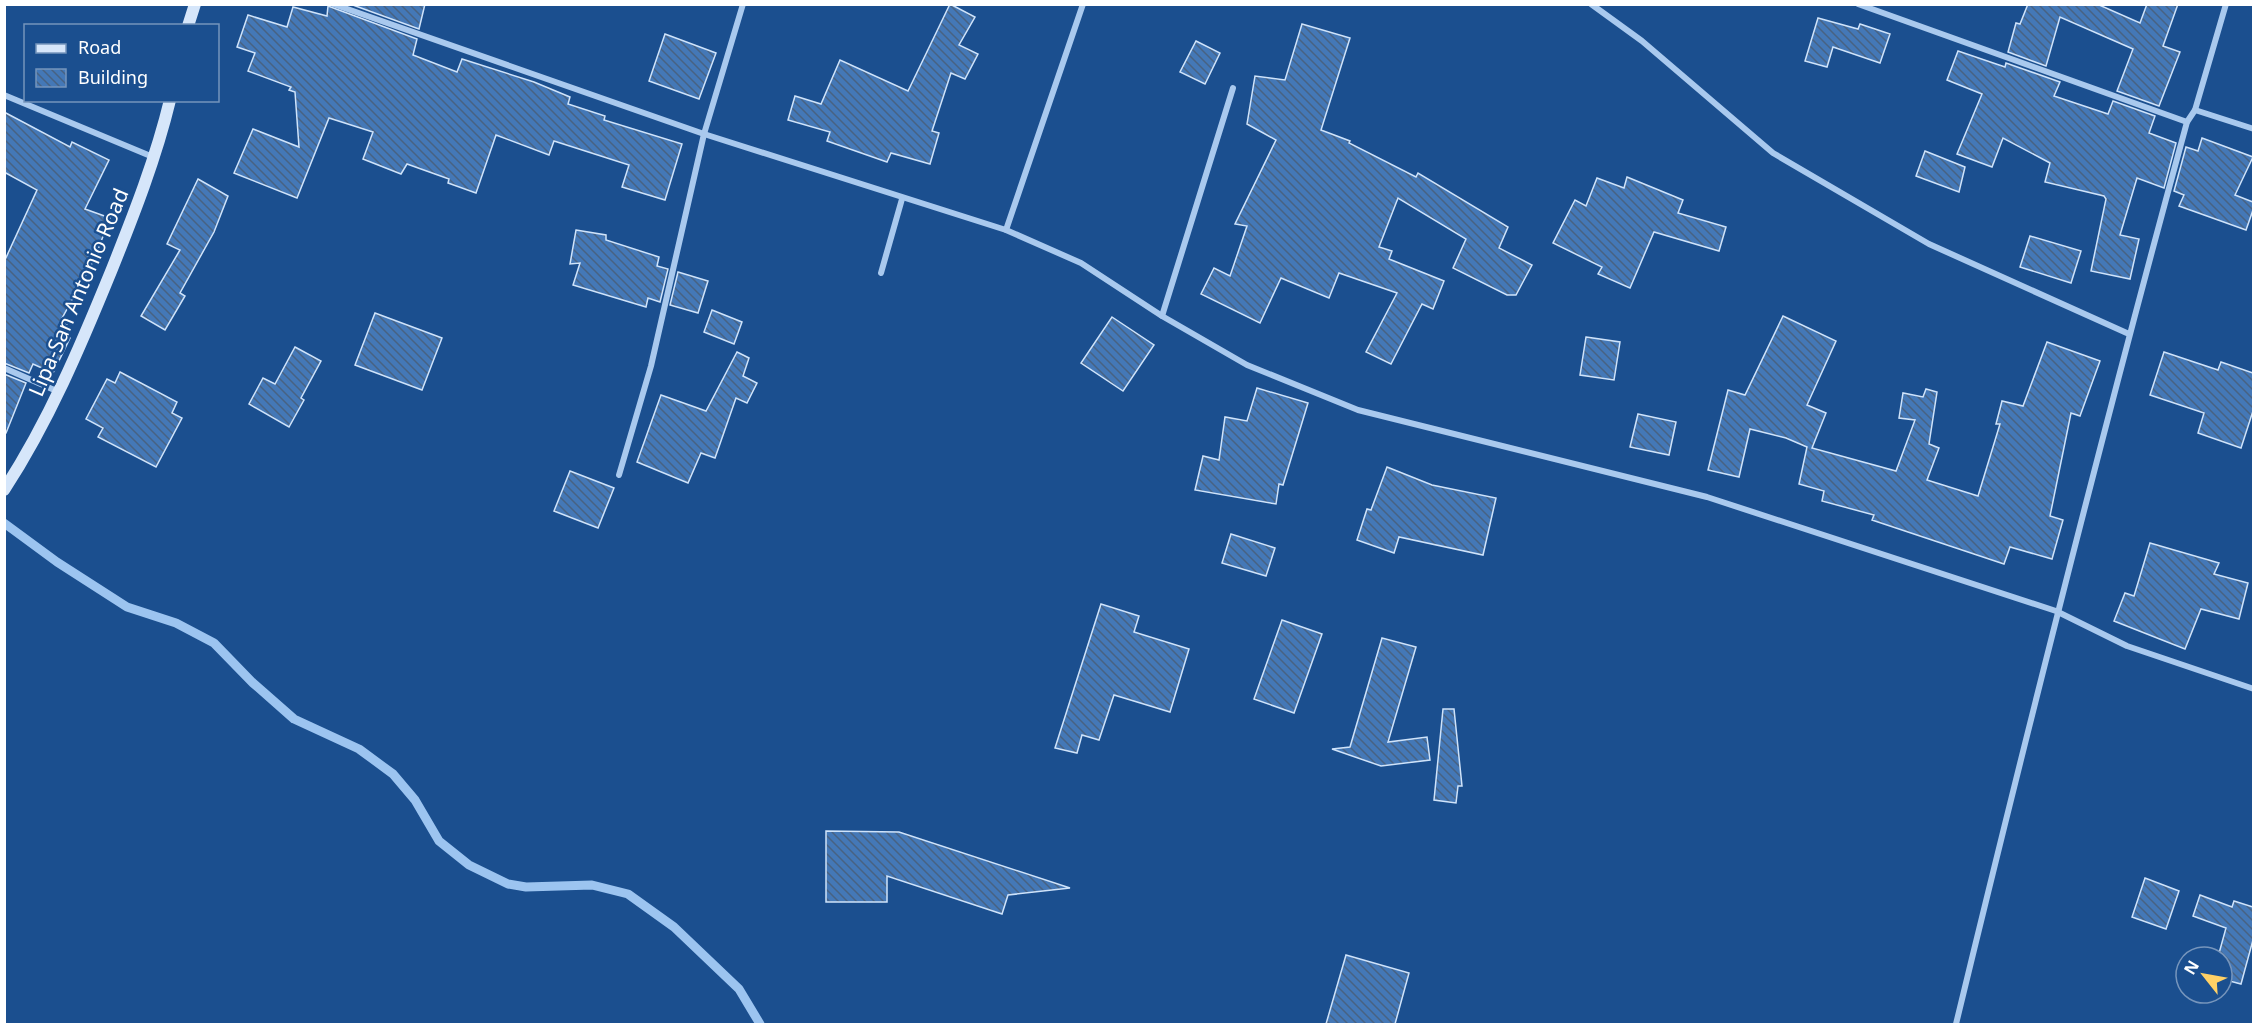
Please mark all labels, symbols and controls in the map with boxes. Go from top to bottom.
legend [24,24,219,102]
text: Road [78,35,121,59]
text: Building [78,65,148,89]
street label: Lipa-San Antonio Road [21,184,135,400]
north arrow [2174,945,2234,1005]
text: N [2178,956,2204,979]

